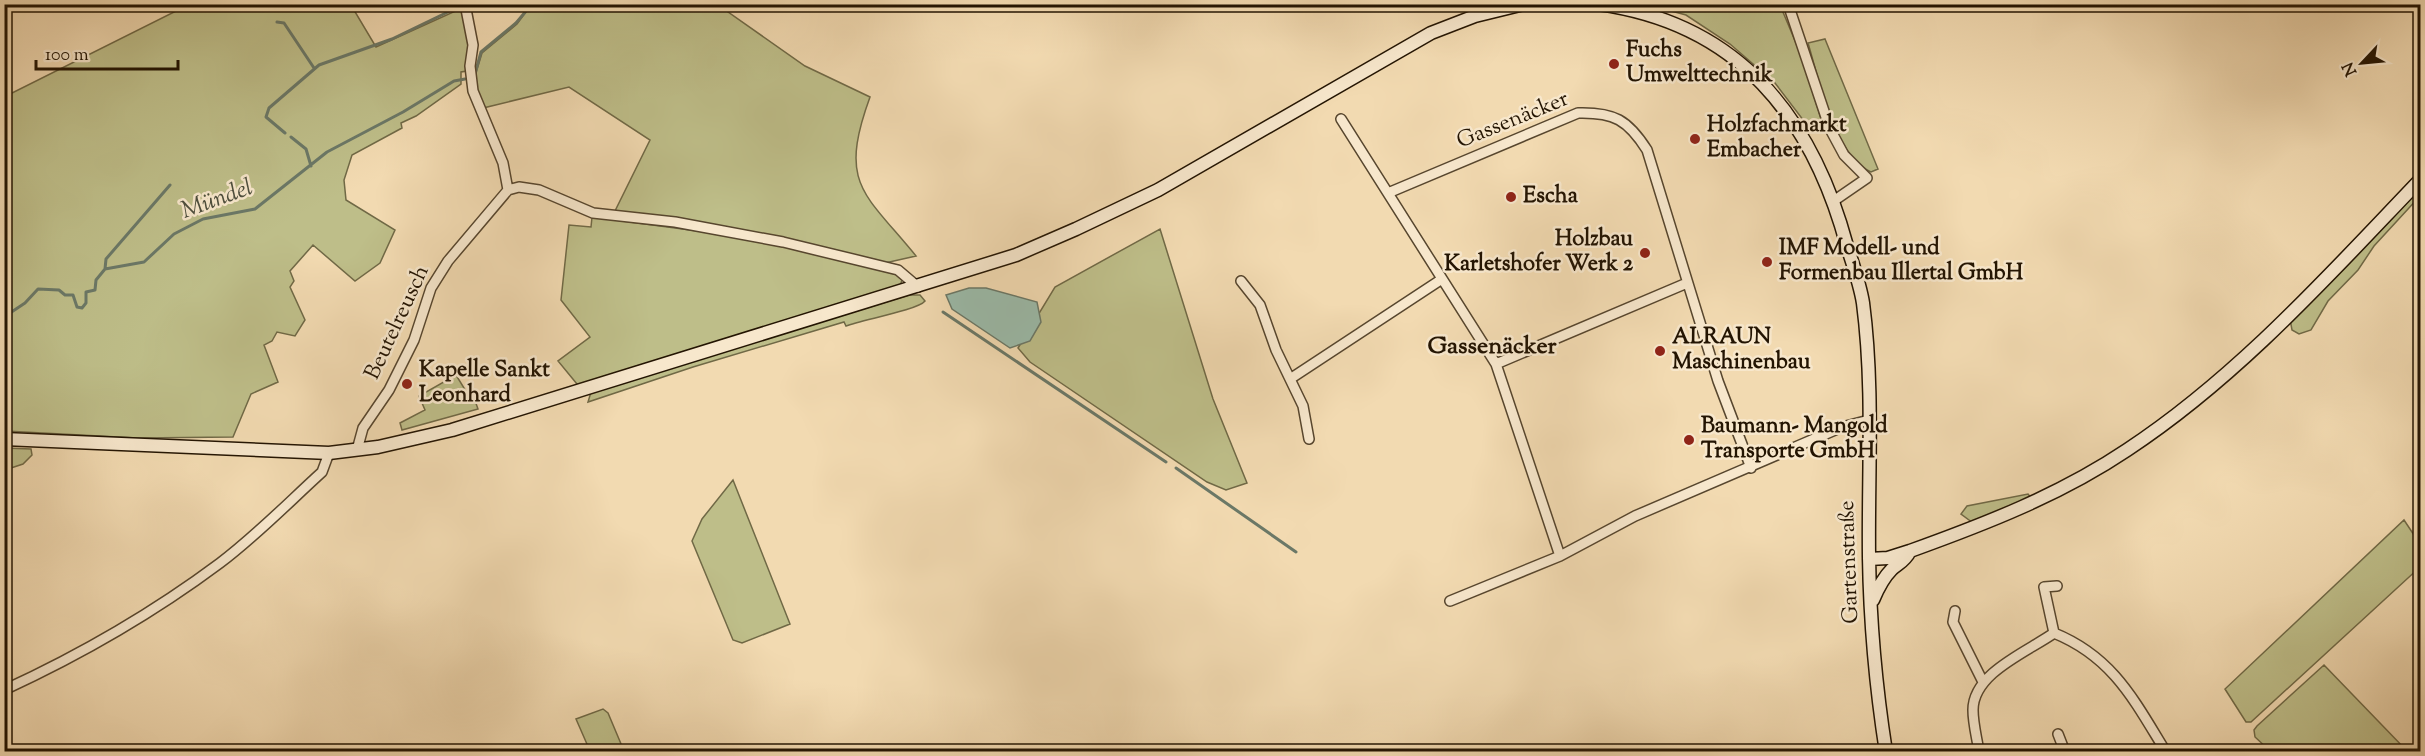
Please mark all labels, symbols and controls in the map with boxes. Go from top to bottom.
scale bar [36,33,178,71]
north arrow [2332,33,2392,93]
place label: Fuchs Umwelttechnik [1626,35,1773,92]
text: 100 m [45,43,89,69]
marker: Fuchs Umwelttechnik [1607,57,1621,71]
text: N [2338,57,2364,79]
street label: Gassenäcker [1452,84,1574,158]
place label: Holzfachmarkt Embacher [1707,110,1847,167]
marker: Holzfachmarkt Embacher [1688,132,1702,146]
water label: Mündel [176,171,258,229]
place label: Escha [1523,181,1579,213]
marker: Escha [1504,190,1518,204]
place label: Holzbau Karletshofer Werk 2 [1444,224,1634,281]
place label: IMF Modell- und Formenbau Illertal GmbH [1779,233,2024,290]
marker: Holzbau Karletshofer Werk 2 [1638,246,1652,260]
marker: IMF Modell- und Formenbau Illertal GmbH [1760,255,1774,269]
street label: Beutelreusch [358,260,439,385]
place label: ALRAUN Maschinenbau [1672,322,1811,379]
district label: Gassenäcker [1427,330,1558,364]
marker: ALRAUN Maschinenbau [1653,344,1667,358]
place label: Kapelle Sankt Leonhard [419,355,550,412]
marker: Kapelle Sankt Leonhard [400,377,414,391]
place label: Baumann- Mangold Transporte GmbH [1701,411,1888,468]
marker: Baumann- Mangold Transporte GmbH [1682,433,1696,447]
street label: Gartenstraße [1832,500,1868,624]

